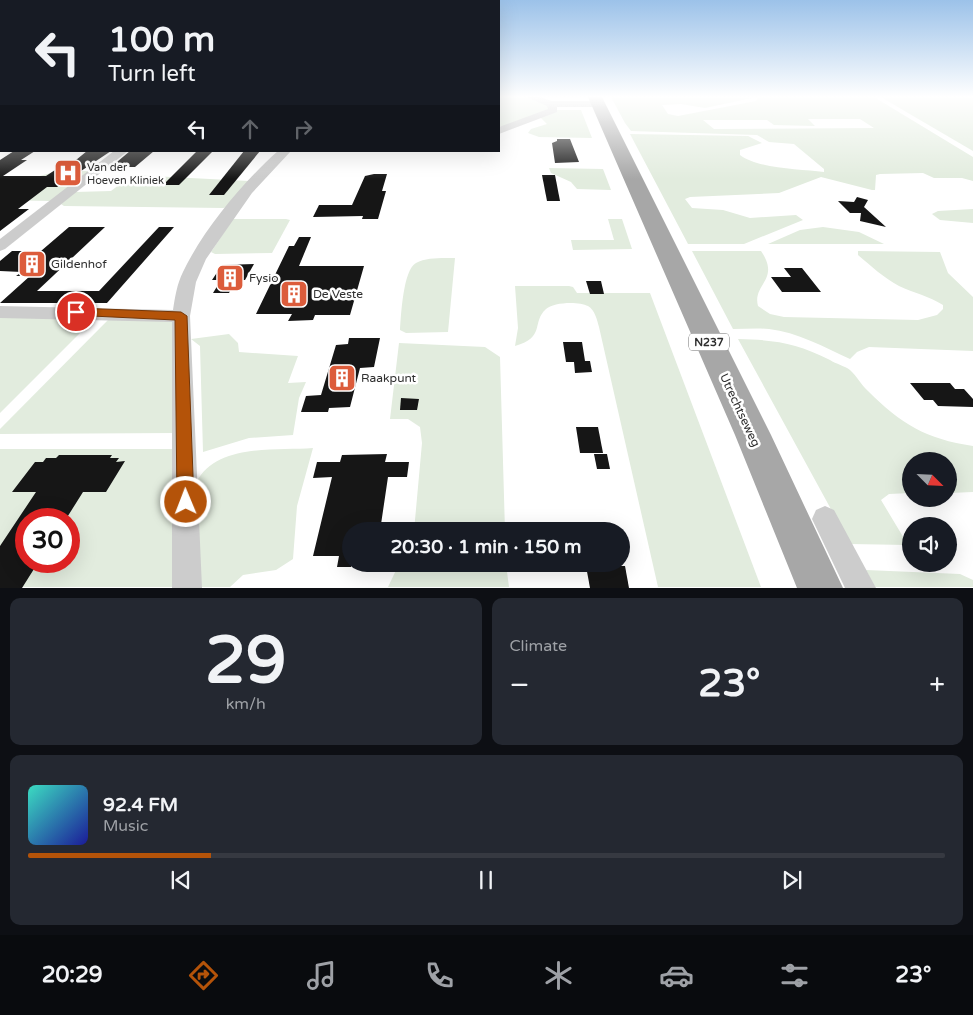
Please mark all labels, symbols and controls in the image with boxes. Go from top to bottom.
text: 100 m [108,19,215,61]
icon: left [25,20,90,85]
text: Turn left [108,61,196,87]
icon: left [183,115,211,143]
icon: ahead [236,115,264,143]
icon: right [289,115,317,143]
hospital icon: Van der Hoeven Kliniek [53,158,83,188]
place label: Van der Hoeven Kliniek [87,161,164,187]
building icon: Gildenhof [17,249,47,279]
place label: Gildenhof [51,257,107,271]
building icon: Fysio [215,263,245,293]
place label: Fysio [249,271,279,285]
building icon: De Veste [279,279,309,309]
place label: De Veste [313,287,363,301]
pin [55,291,97,333]
icon: arrive [62,298,90,326]
road number: N237 [689,334,729,351]
building icon: Raakpunt [327,363,357,393]
place label: Raakpunt [361,371,417,385]
street label: Utrechtseweg [717,371,763,449]
north arrow [902,452,958,508]
map controls [902,452,957,572]
position arrow [159,475,211,527]
speed limit sign: 30 [15,508,80,573]
button: sound [902,517,957,572]
text: 20:30 · 1 min · 150 m [390,536,582,558]
text: 29 [205,622,287,701]
text: Climate [510,636,567,656]
text: 23° [698,661,760,707]
text: − [510,668,529,702]
text: + [929,668,945,702]
text: km/h [226,694,266,714]
text: 92.4 FM [103,794,178,816]
text: Music [103,816,148,836]
icon: previous [167,866,195,894]
icon: pause [472,866,500,894]
icon: next [778,866,806,894]
icon: directions [186,958,221,993]
icon: music [304,958,339,993]
icon: phone [422,958,457,993]
icon: climate [541,958,576,993]
icon: car [659,958,694,993]
icon: filters [777,958,812,993]
text: 20:29 [42,962,103,988]
text: 23° [895,962,931,988]

